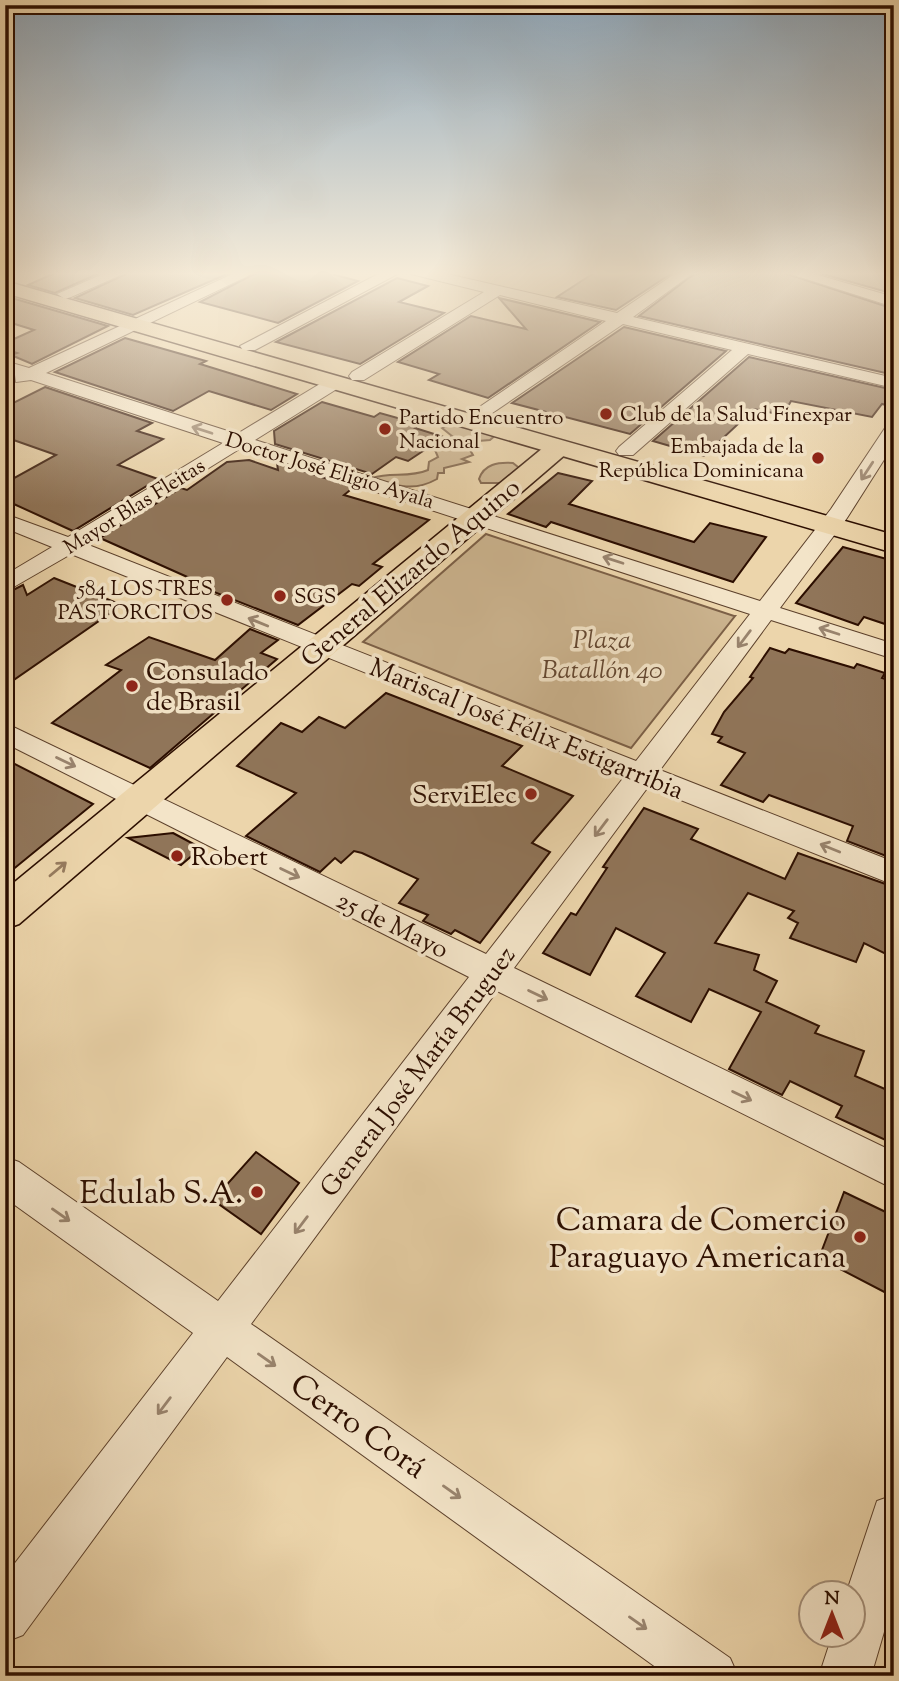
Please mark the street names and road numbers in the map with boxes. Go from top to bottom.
street label: Doctor José Eligio Ayala [221,426,438,518]
street label: Mayor Blas Fleitas [58,452,212,563]
street label: General Elizardo Aquino [294,471,529,677]
street label: Mariscal José Félix Estigarribia [363,650,689,810]
street label: 25 de Mayo [329,883,454,969]
street label: General José María Bruguez [312,939,526,1206]
street label: Cerro Corá [280,1364,435,1492]

